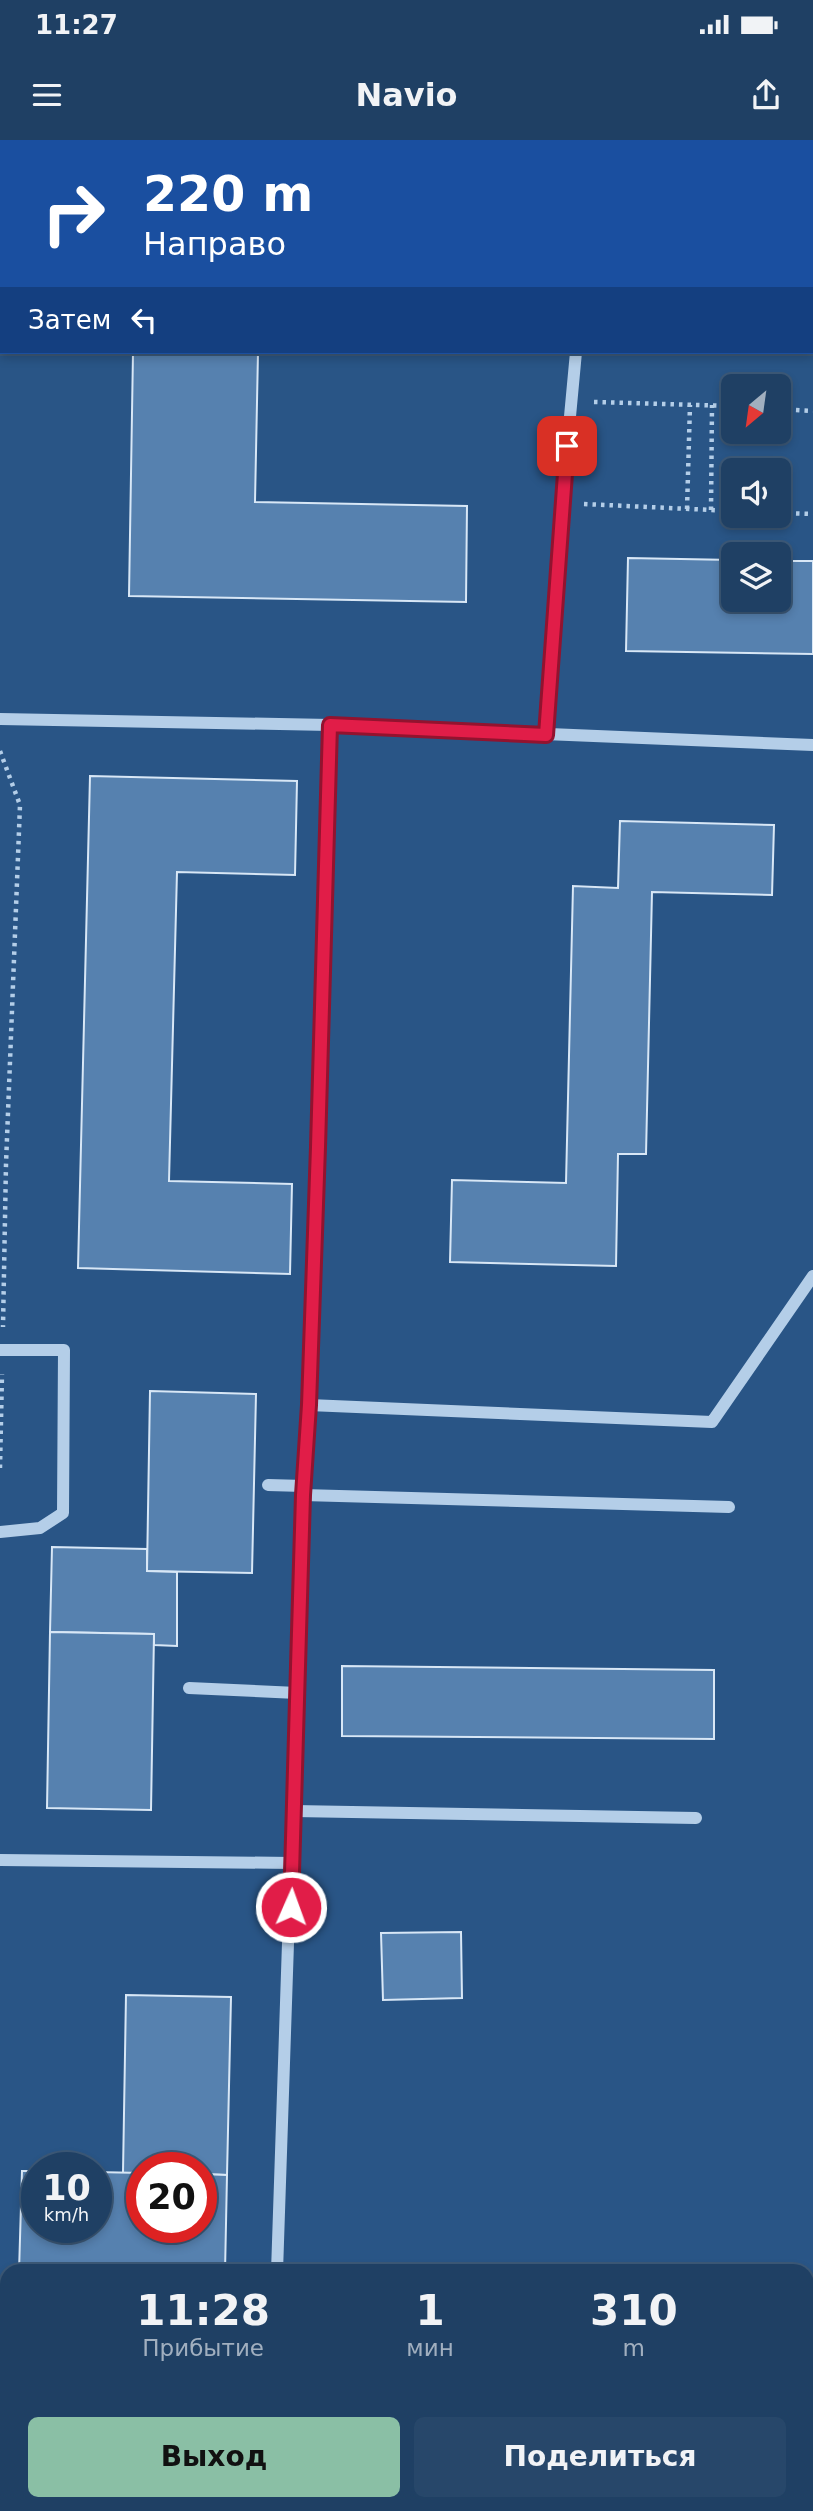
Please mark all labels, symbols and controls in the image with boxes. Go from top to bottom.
text: 11:27 [35,10,118,40]
icon: menu [28,76,66,114]
text: Navio [355,76,458,114]
icon: share [747,76,785,114]
text: 220 m [143,166,313,223]
icon: right [28,168,119,259]
text: Направо [143,225,286,263]
icon: left [125,301,163,339]
text: Затем [28,305,111,335]
north arrow [721,374,791,444]
map controls [721,374,791,612]
pin [537,416,597,476]
icon: arrive [548,427,586,465]
button: sound [721,458,791,528]
button: layers [721,542,791,612]
position arrow [254,1870,328,1944]
speed limit sign: 20 [126,2152,217,2243]
text: 10 [42,2168,91,2208]
text: km/h [44,2204,89,2225]
text: 11:28 [136,2286,270,2335]
text: 1 [415,2286,445,2335]
text: 310 [590,2286,678,2335]
text: Прибытие [142,2335,264,2361]
text: мин [406,2335,454,2361]
text: m [623,2335,645,2361]
button: Выход [28,2417,400,2497]
button: Поделиться [414,2417,786,2497]

